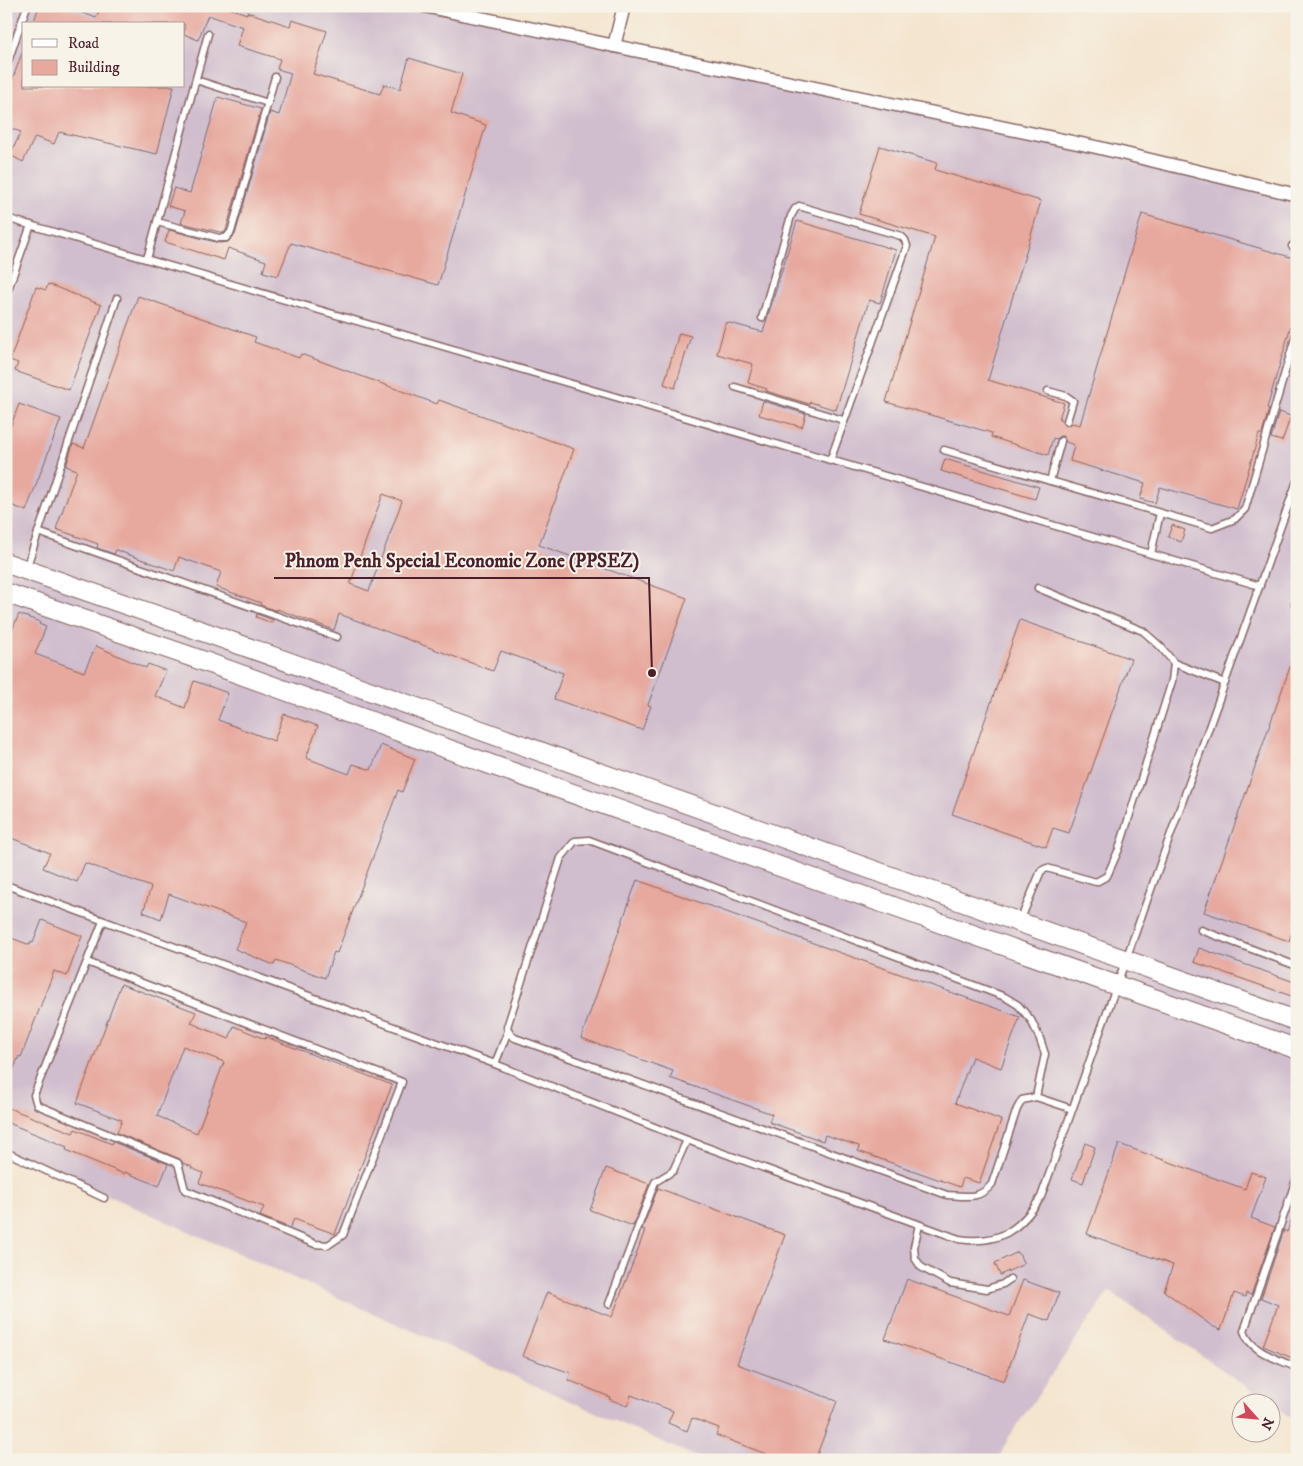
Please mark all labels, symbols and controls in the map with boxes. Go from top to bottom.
legend [22,22,185,88]
text: Road [68,34,100,53]
text: Building [68,58,120,77]
callout: Phnom Penh Special Economic Zone (PPSEZ) [274,544,649,578]
text: Phnom Penh Special Economic Zone (PPSEZ) [285,550,639,573]
north arrow [1230,1394,1280,1444]
text: N [1256,1414,1277,1433]

